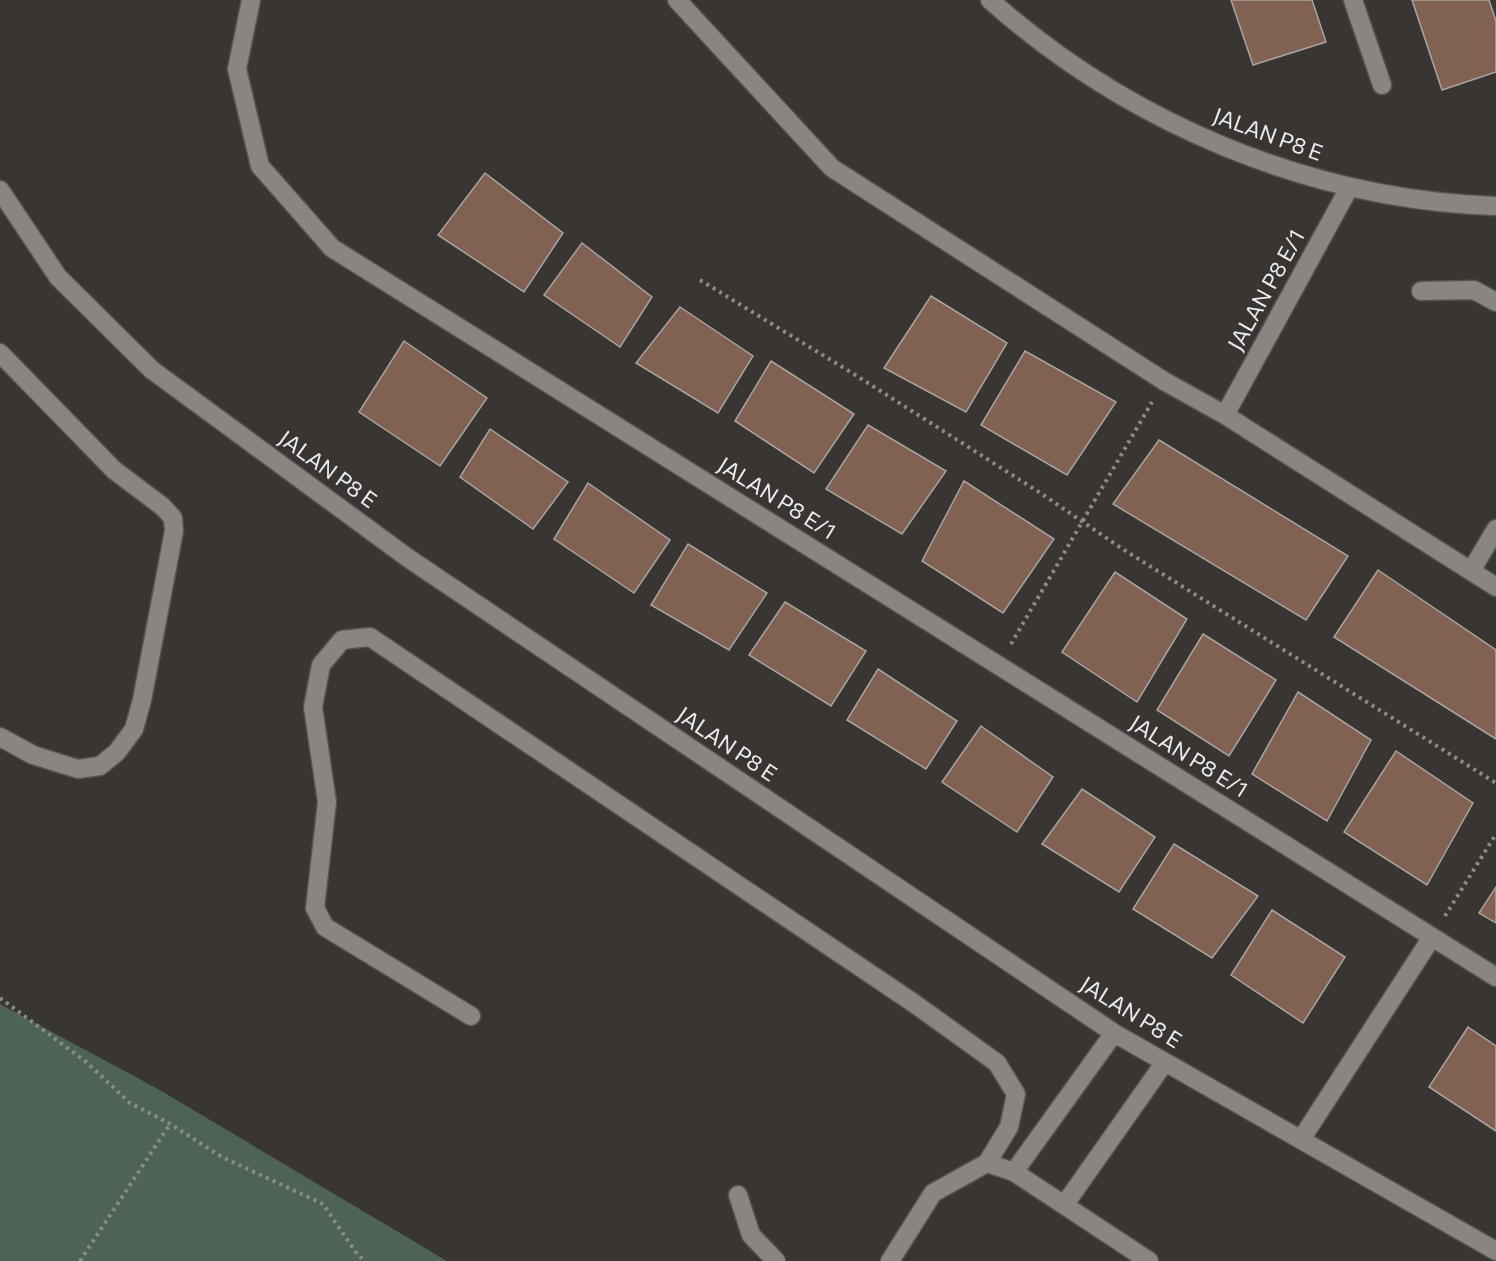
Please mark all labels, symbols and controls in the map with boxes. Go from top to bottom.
street label: JALAN P8 E [1210,101,1327,166]
street label: JALAN P8 E/1 [1221,225,1310,355]
street label: JALAN P8 E [274,424,383,513]
street label: JALAN P8 E/1 [713,451,841,544]
street label: JALAN P8 E [672,700,782,787]
street label: JALAN P8 E/1 [1125,709,1253,802]
street label: JALAN P8 E [1076,970,1187,1053]

